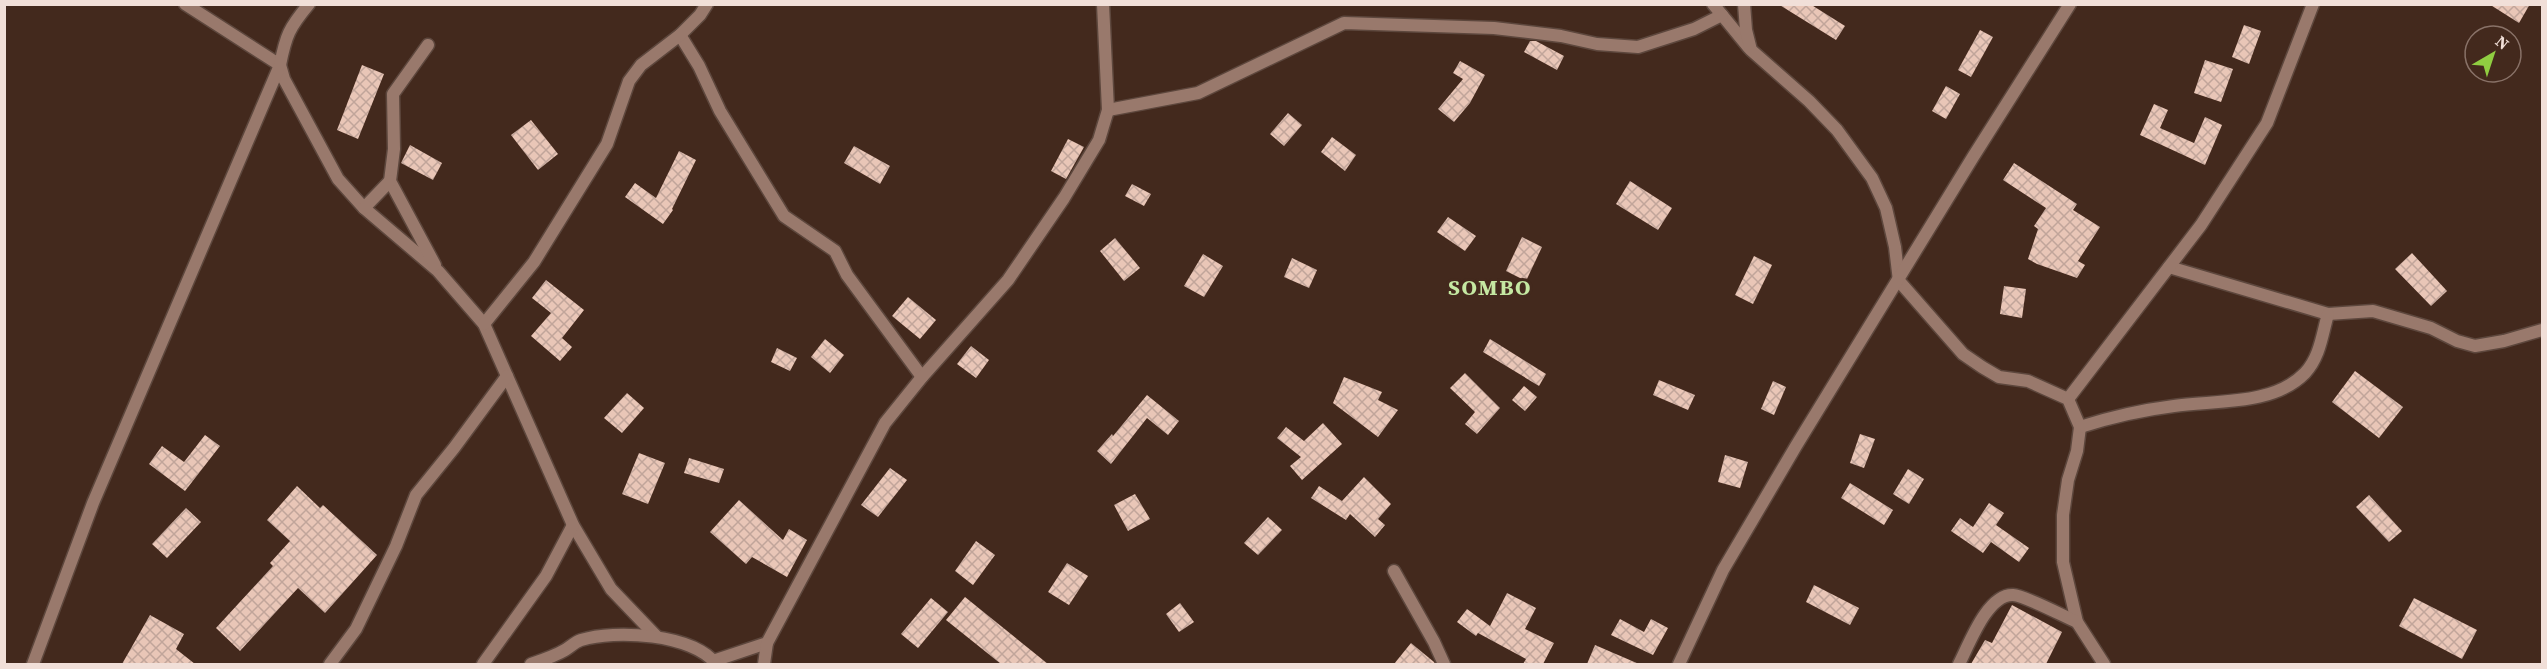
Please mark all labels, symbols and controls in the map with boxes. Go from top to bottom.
north arrow [2463,24,2523,84]
text: N [2491,30,2514,55]
district label: SOMBO [1448,272,1532,302]

